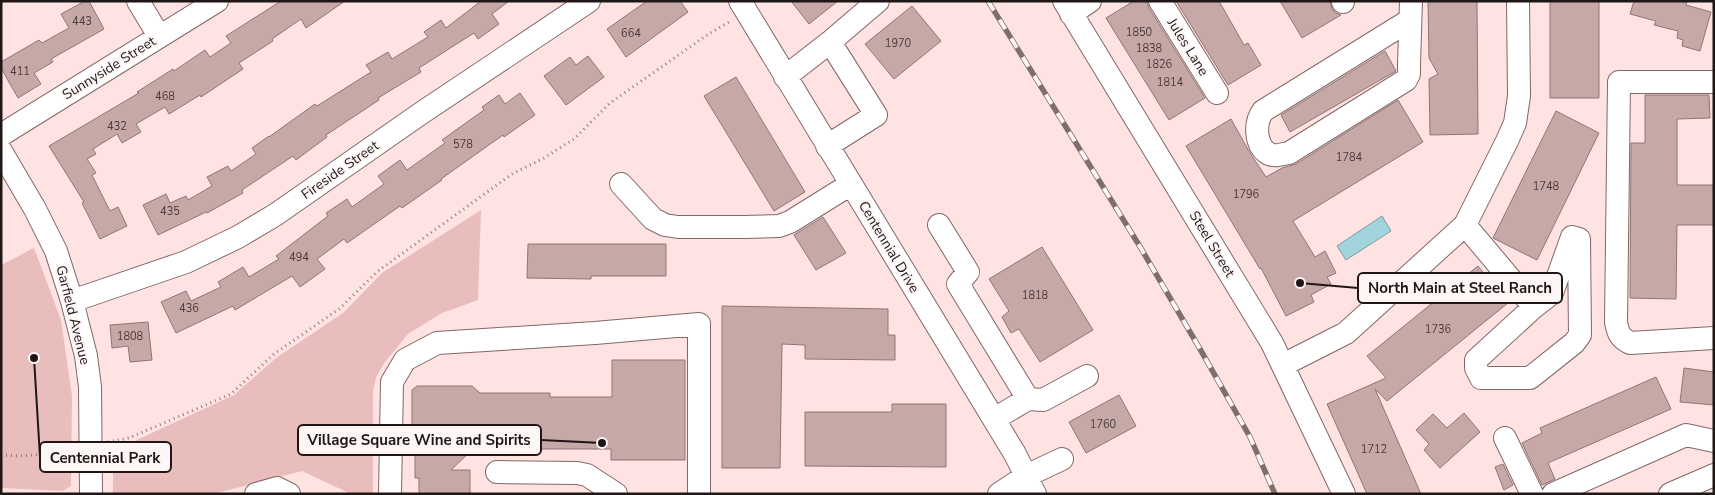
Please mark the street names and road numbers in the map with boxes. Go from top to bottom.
street label: Jules Lane [1162,14,1213,79]
street label: Sunnyside Street [59,32,159,104]
street label: Fireside Street [297,136,383,204]
street label: Centennial Drive [854,197,924,297]
street label: Steel Street [1185,207,1239,281]
street label: Garfield Avenue [51,263,95,367]

